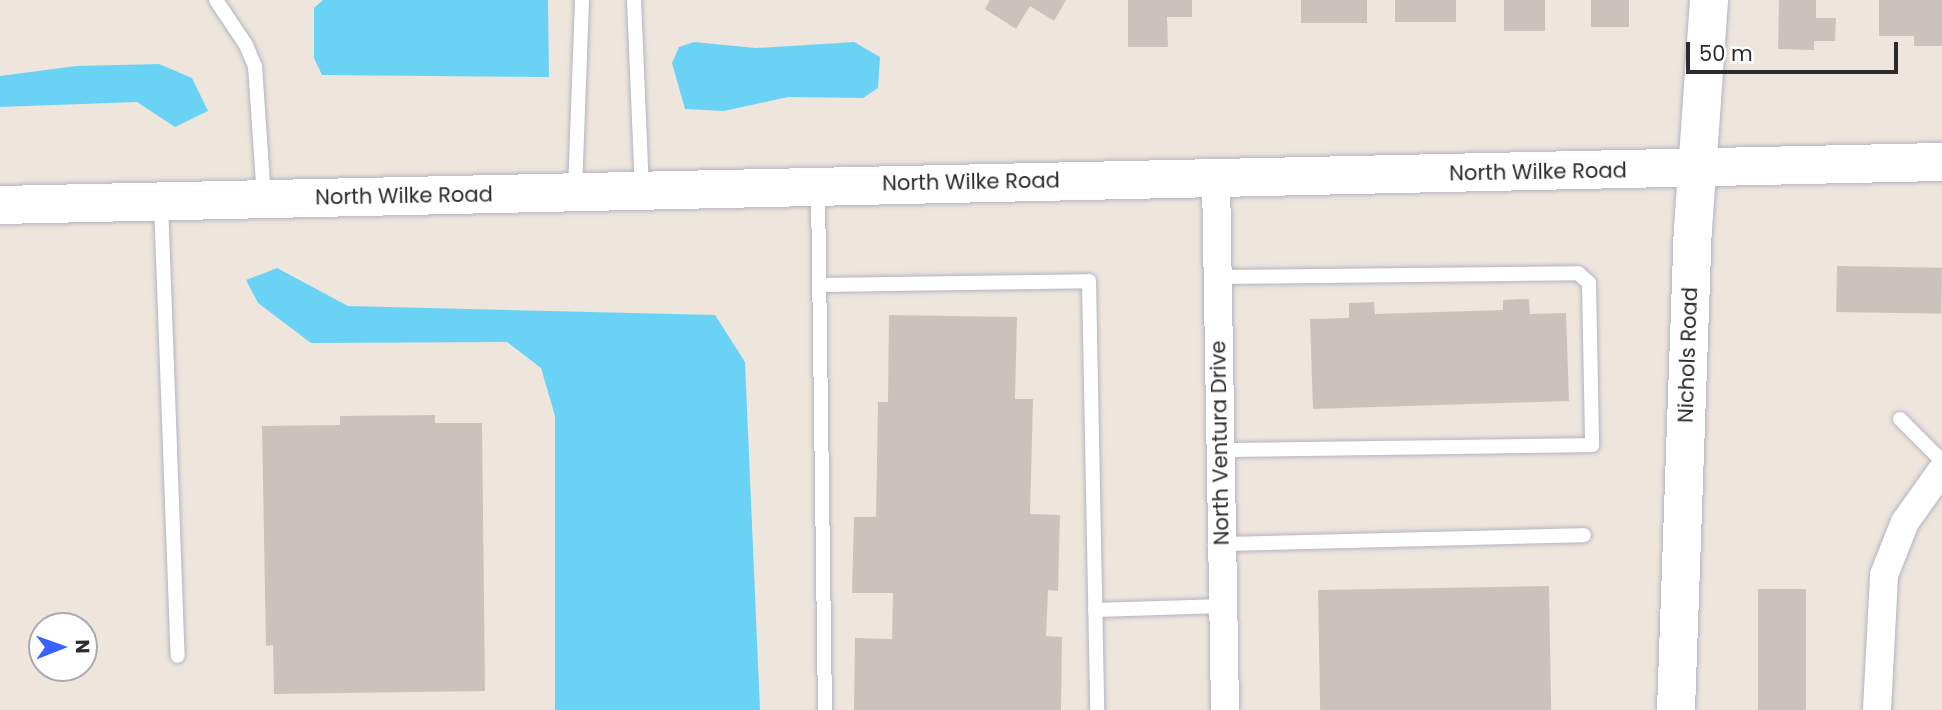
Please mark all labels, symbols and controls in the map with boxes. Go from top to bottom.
scale bar [1690,28,1902,72]
text: 50 m [1699,39,1753,68]
street label: North Wilke Road [1449,158,1627,186]
street label: North Wilke Road [882,168,1060,196]
street label: North Wilke Road [315,182,493,210]
street label: Nichols Road [1673,287,1703,423]
street label: North Ventura Drive [1206,340,1234,546]
north arrow [28,612,98,682]
text: N [69,639,96,654]

